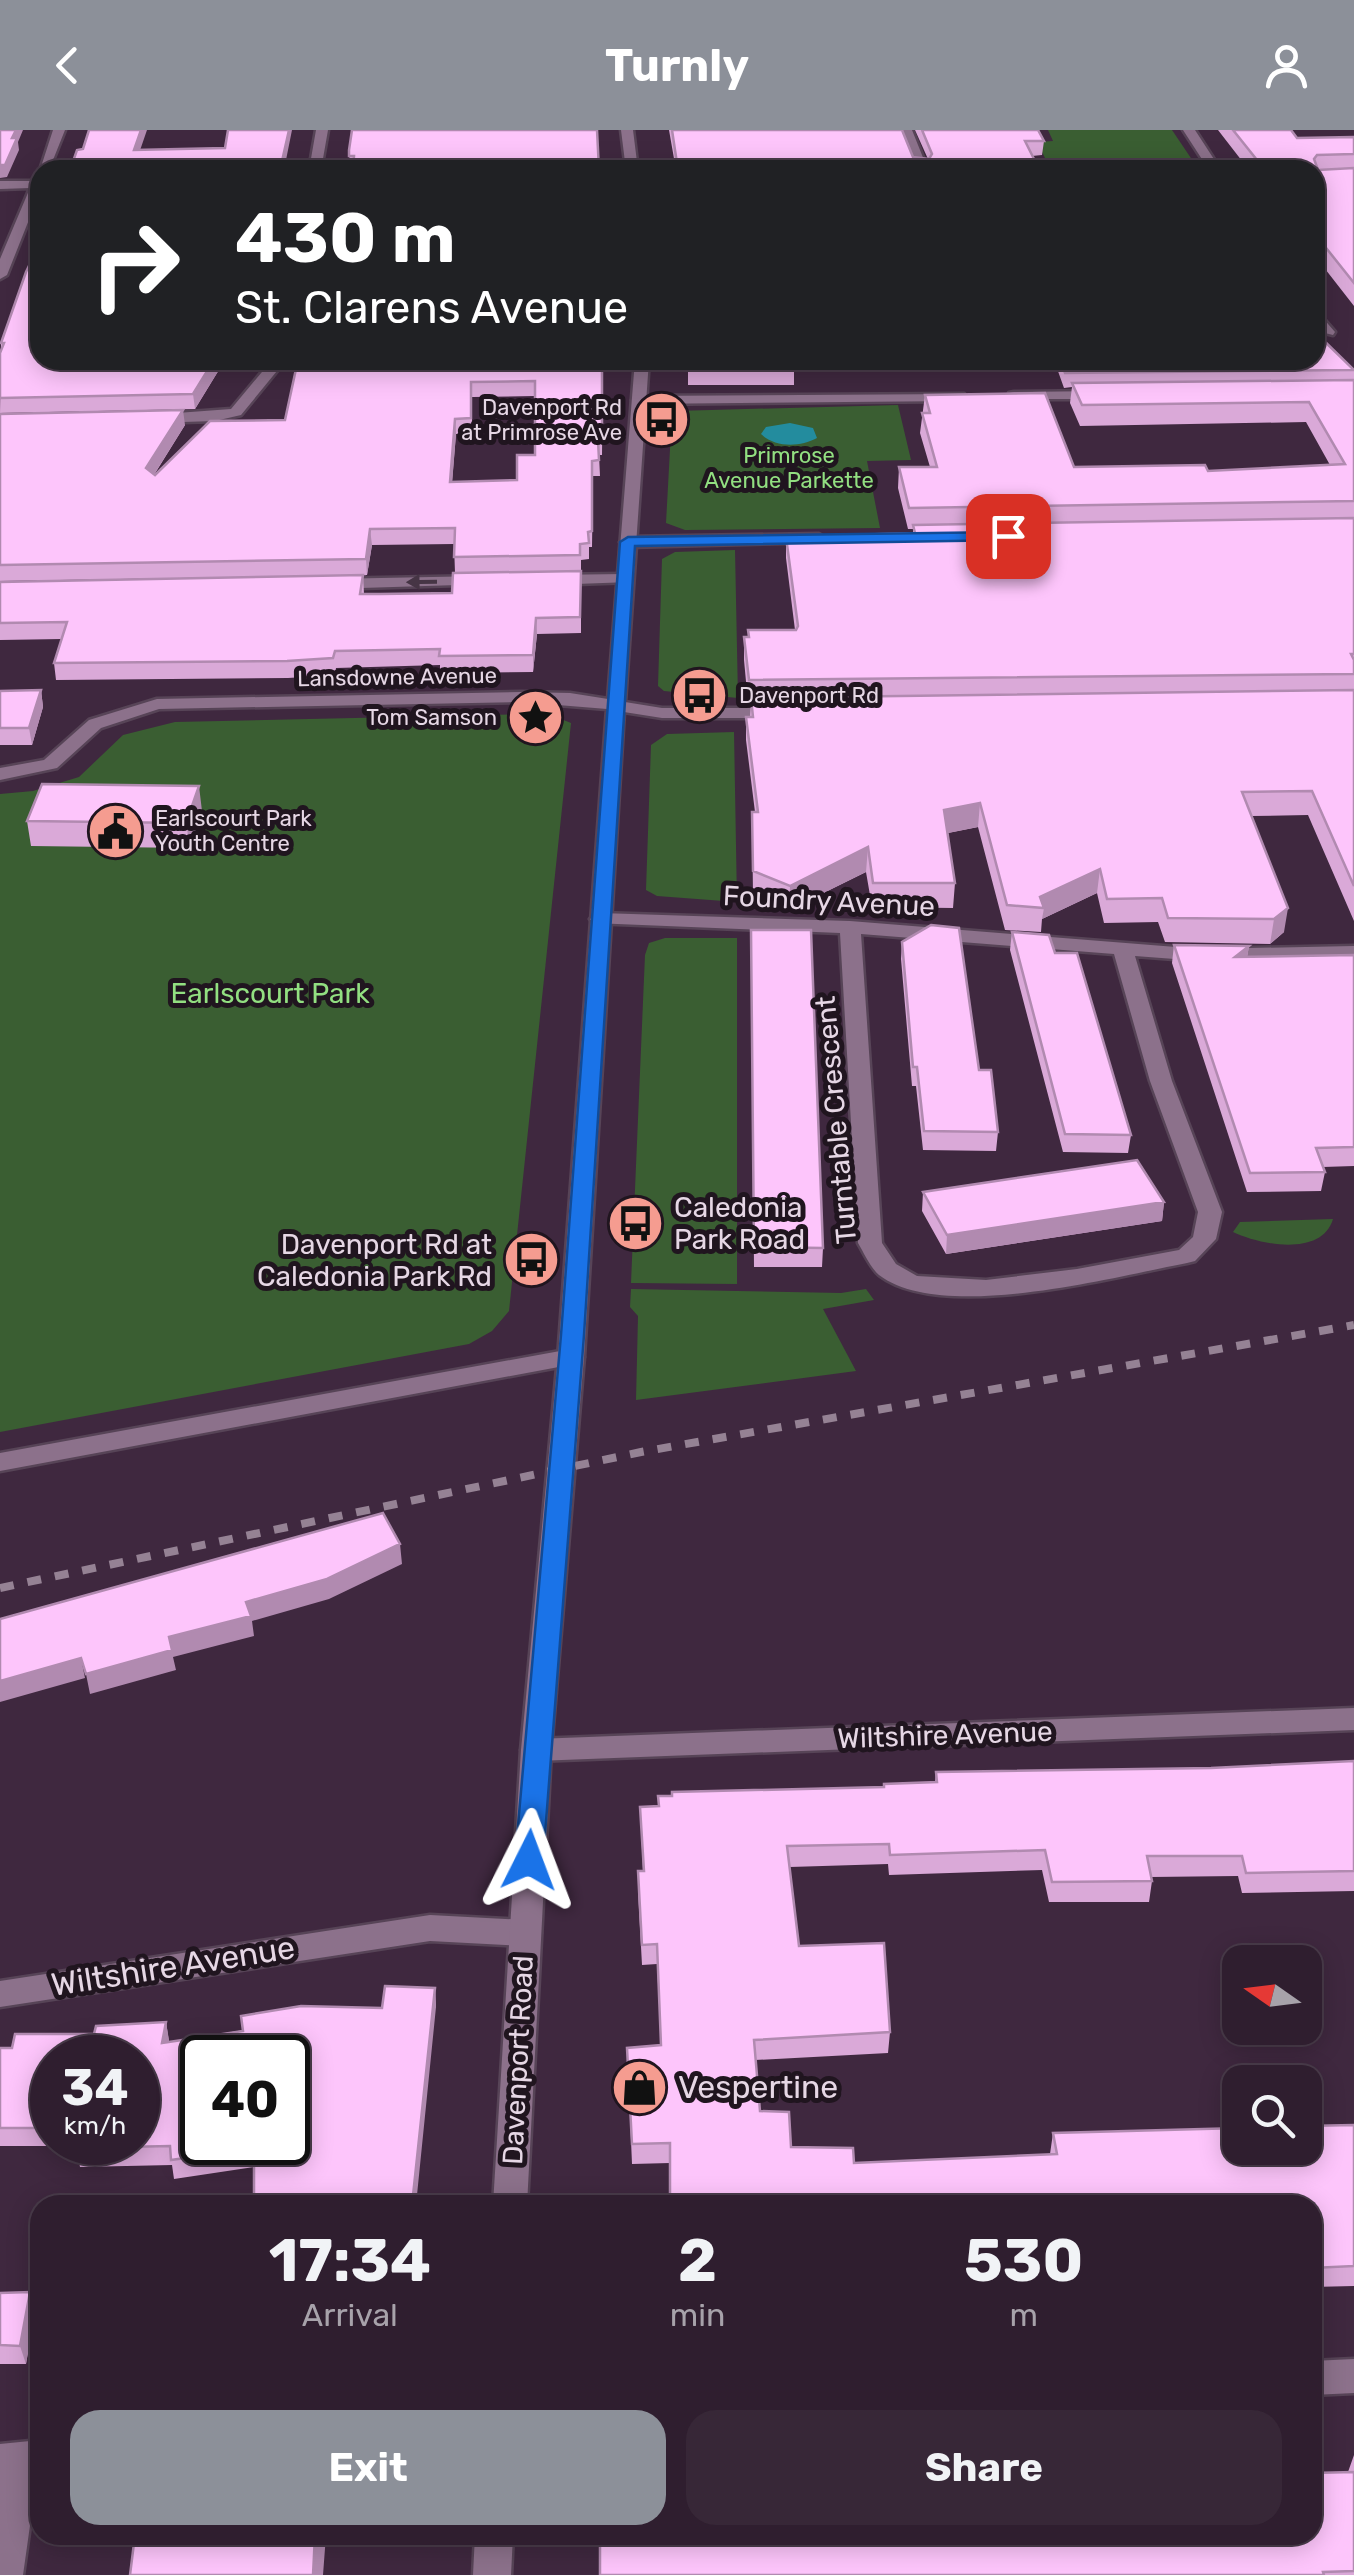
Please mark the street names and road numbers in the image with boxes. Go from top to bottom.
street label: Lansdowne Avenue [297,662,497,692]
street label: Foundry Avenue [722,879,936,923]
street label: Turntable Crescent [809,995,863,1245]
street label: Wiltshire Avenue [837,1715,1053,1755]
street label: Wiltshire Avenue [49,1928,297,2004]
street label: Davenport Road [496,1954,540,2166]

